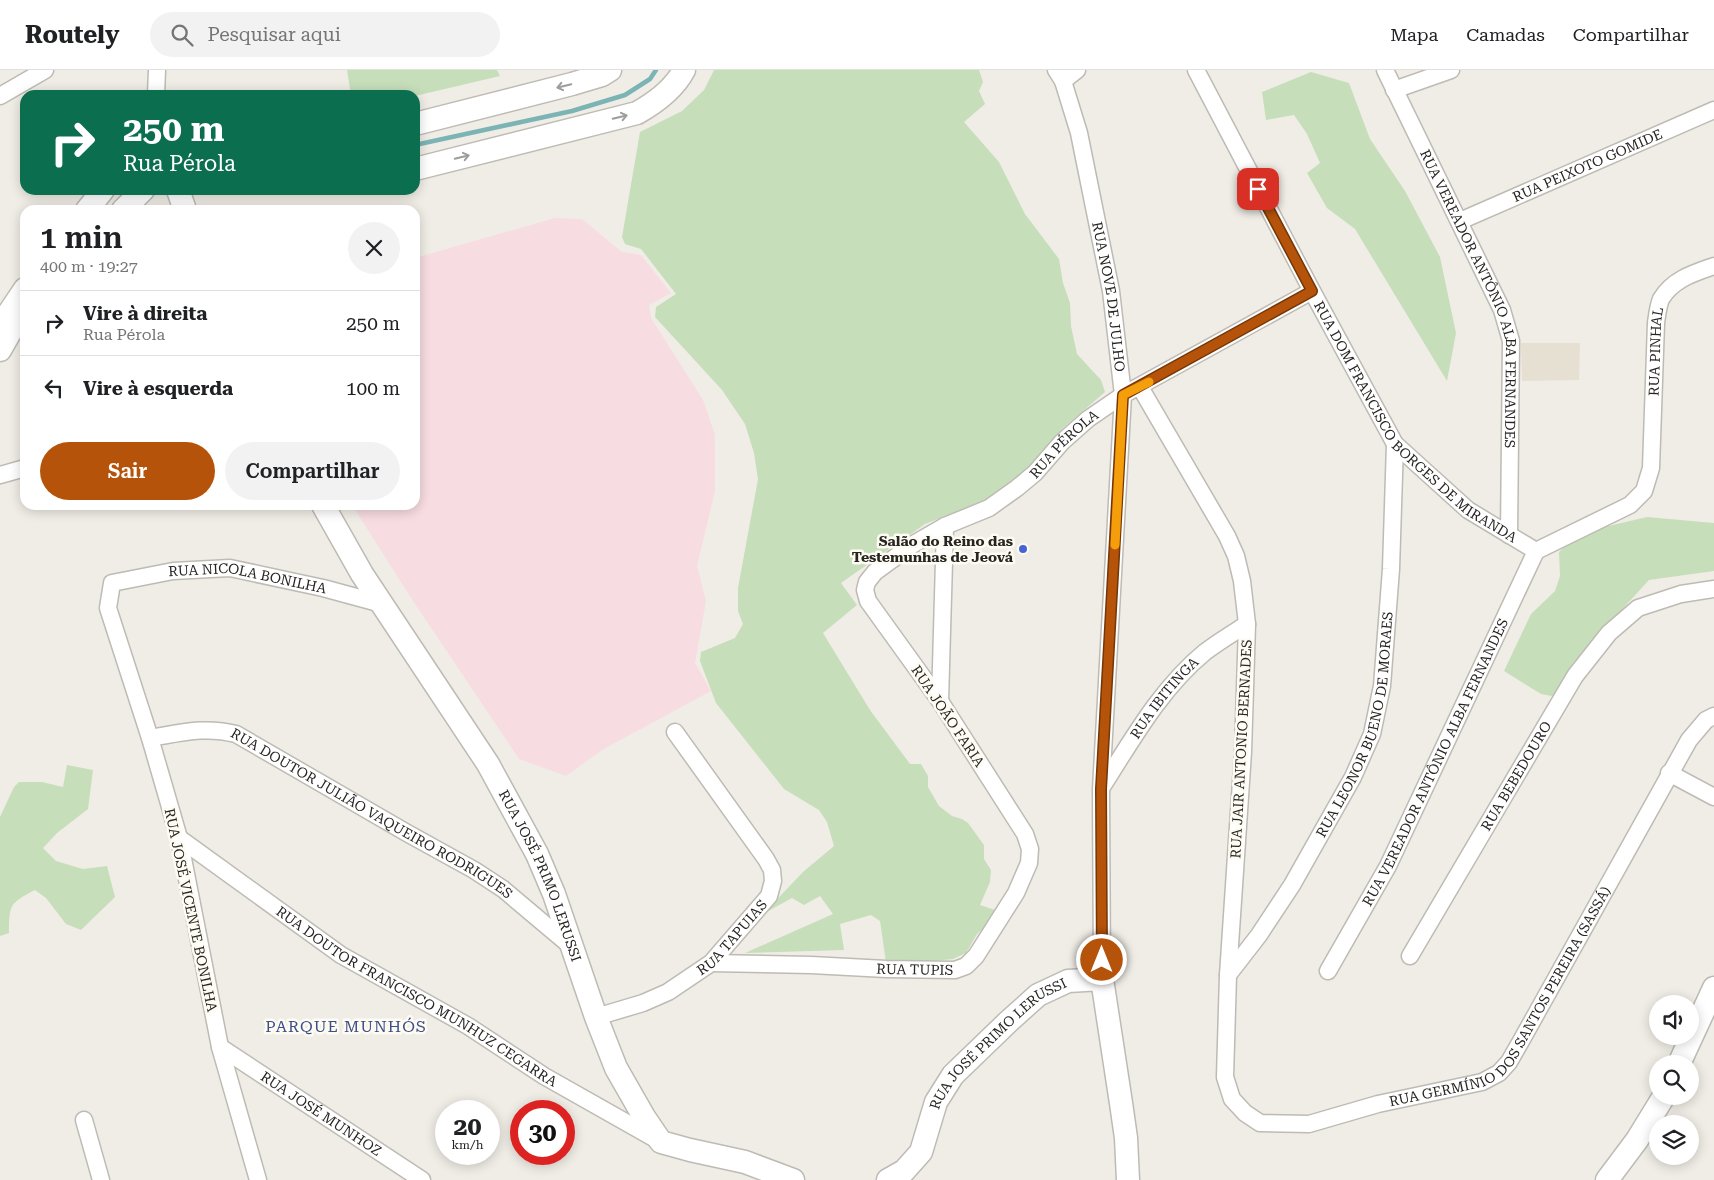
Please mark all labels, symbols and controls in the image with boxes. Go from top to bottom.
search box [150,12,500,57]
text: Routely [25,21,120,49]
icon: search [168,21,196,49]
text: Pesquisar aqui [208,23,341,46]
text: Mapa [1390,24,1438,45]
text: Camadas [1466,24,1545,45]
text: Compartilhar [1573,24,1689,45]
one-way arrow [557,82,573,91]
text: 250 m [123,109,224,150]
icon: right [40,110,105,175]
one-way arrow [611,112,627,122]
street label: RUA PEIXOTO GOMIDE [1510,126,1665,205]
street label: RUA VEREADOR ANTÔNIO ALBA FERNANDES [1417,147,1519,449]
text: Rua Pérola [123,151,236,176]
one-way arrow [454,152,470,162]
pin [1237,168,1279,210]
icon: arrive [1244,175,1272,203]
text: 1 min [40,220,123,255]
street label: RUA NOVE DE JULHO [1089,220,1128,373]
button: close [348,222,400,274]
text: 400 m · 19:27 [40,257,138,276]
street label: RUA DOM FRANCISCO BORGES DE MIRANDA [1311,298,1520,546]
text: Vire à direita [83,302,207,325]
street label: RUA PINHAL [1645,306,1666,396]
icon: right [40,309,68,337]
text: 250 m [346,312,400,335]
text: Rua Pérola [83,325,165,344]
icon: left [40,374,68,402]
text: Vire à esquerda [83,377,233,400]
text: 100 m [346,377,400,400]
street label: RUA PÉROLA [1026,406,1101,482]
button: Sair [40,442,215,500]
button: Compartilhar [225,442,400,500]
place label: Salão do Reino das Testemunhas de Jeová [852,533,1014,565]
marker: Salão do Reino das Testemunhas de Jeová [1017,543,1029,555]
street label: RUA NICOLA BONILHA [168,560,328,597]
street label: RUA LEONOR BUENO DE MORAES [1313,611,1396,840]
street label: RUA VEREADOR ANTÔNIO ALBA FERNANDES [1359,616,1511,909]
street label: RUA JAIR ANTONIO BERNADES [1227,639,1255,859]
street label: RUA IBITINGA [1127,654,1202,742]
street label: RUA JOÃO FARIA [908,662,988,770]
street label: RUA BEBEDOURO [1478,718,1555,834]
street label: RUA DOUTOR JULIÃO VAQUEIRO RODRIGUES [228,725,516,902]
street label: RUA JOSÉ PRIMO LERUSSI [496,787,585,964]
street label: RUA JOSÉ VICENTE BONILHA [162,807,220,1014]
street label: RUA GERMÍNIO DOS SANTOS PEREIRA (SASSÁ) [1388,884,1614,1109]
street label: RUA TAPUIAS [694,896,770,978]
street label: RUA DOUTOR FRANCISCO MUNHUZ CEGARRA [273,903,560,1090]
position arrow [1075,933,1127,985]
street label: RUA TUPIS [876,960,954,978]
street label: RUA JOSÉ PRIMO LERUSSI [926,975,1069,1111]
map controls [1649,995,1699,1165]
button: sound [1649,995,1699,1045]
district label: PARQUE MUNHÓS [265,1017,427,1036]
button: search [1649,1055,1699,1105]
street label: RUA JOSÉ MUNHOZ [258,1068,384,1159]
speed limit sign: 30 [510,1100,575,1165]
text: 20 [453,1112,482,1141]
button: layers [1649,1115,1699,1165]
text: km/h [451,1138,484,1152]

